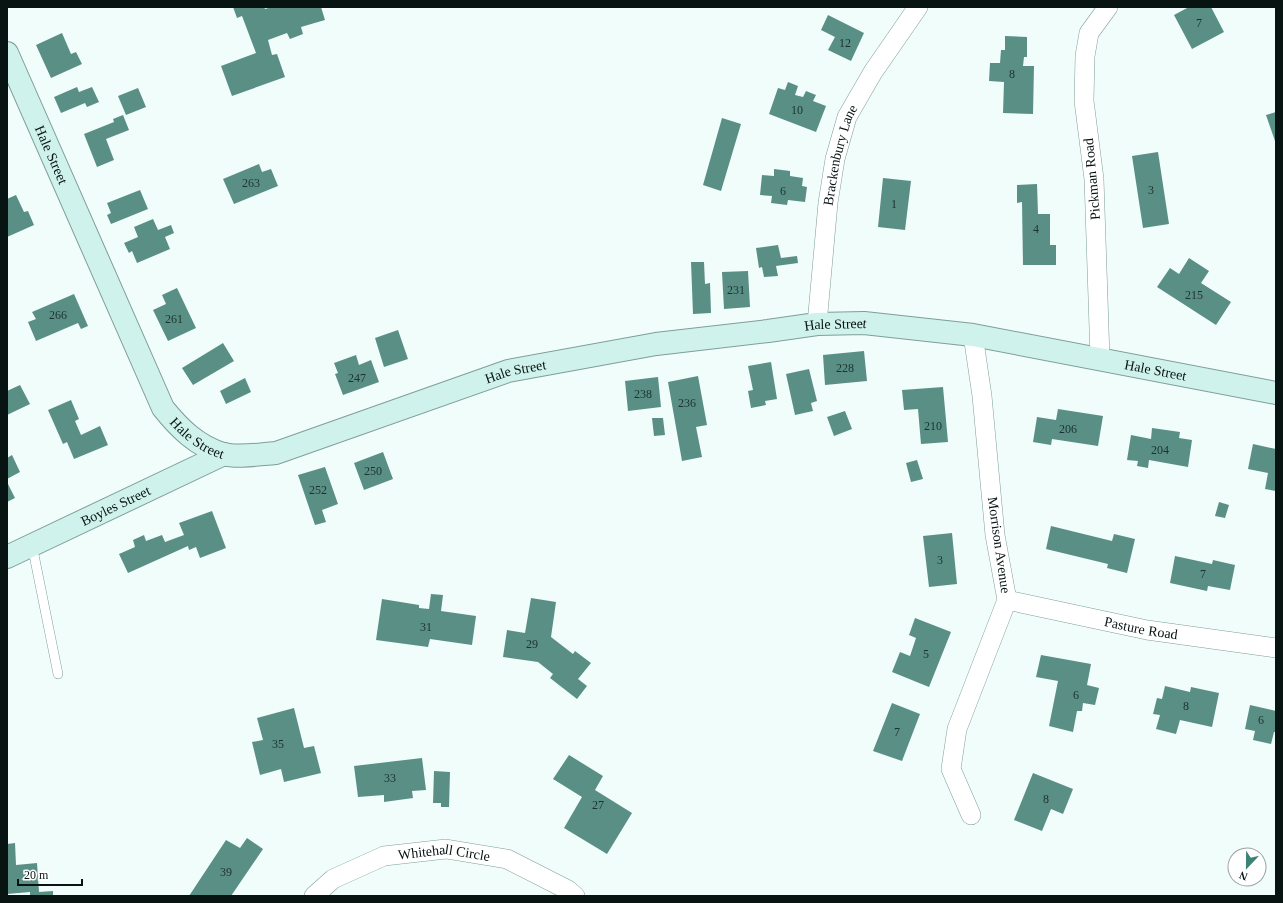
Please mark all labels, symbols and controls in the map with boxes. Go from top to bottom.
house number: 7 [1196,16,1202,30]
house number: 12 [839,36,851,50]
house number: 8 [1009,67,1015,81]
street label: Brackenbury Lane [820,102,860,207]
house number: 10 [791,103,803,117]
street label: Hale Street [32,123,71,186]
street label: Pickman Road [1081,137,1103,221]
house number: 263 [242,176,260,190]
house number: 3 [1148,183,1154,197]
house number: 6 [780,184,786,198]
house number: 1 [891,197,897,211]
house number: 4 [1033,222,1039,236]
house number: 231 [727,283,745,297]
house number: 215 [1185,288,1203,302]
house number: 266 [49,308,67,322]
house number: 261 [165,312,183,326]
street label: Hale Street [803,315,868,333]
street label: Hale Street [483,357,547,386]
street label: Hale Street [1123,357,1188,383]
house number: 228 [836,361,854,375]
house number: 247 [348,371,366,385]
house number: 238 [634,387,652,401]
house number: 236 [678,396,696,410]
street label: Hale Street [167,414,226,461]
house number: 210 [924,419,942,433]
house number: 206 [1059,422,1077,436]
house number: 204 [1151,443,1169,457]
house number: 250 [364,464,382,478]
street label: Boyles Street [78,483,153,528]
house number: 252 [309,483,327,497]
street label: Morrison Avenue [985,496,1013,594]
house number: 3 [937,553,943,567]
house number: 7 [1200,567,1206,581]
street label: Pasture Road [1103,614,1179,642]
house number: 31 [420,620,432,634]
house number: 29 [526,637,538,651]
house number: 5 [923,647,929,661]
house number: 6 [1073,688,1079,702]
house number: 8 [1183,699,1189,713]
house number: 6 [1258,713,1264,727]
house number: 7 [894,725,900,739]
house number: 35 [272,737,284,751]
house number: 33 [384,771,396,785]
house number: 8 [1043,792,1049,806]
house number: 27 [592,798,604,812]
street label: Whitehall Circle [397,841,491,864]
north arrow [1227,847,1267,887]
scale bar [18,861,82,887]
house number: 39 [220,865,232,879]
text: 20 m [24,868,49,882]
text: N [1237,869,1249,883]

